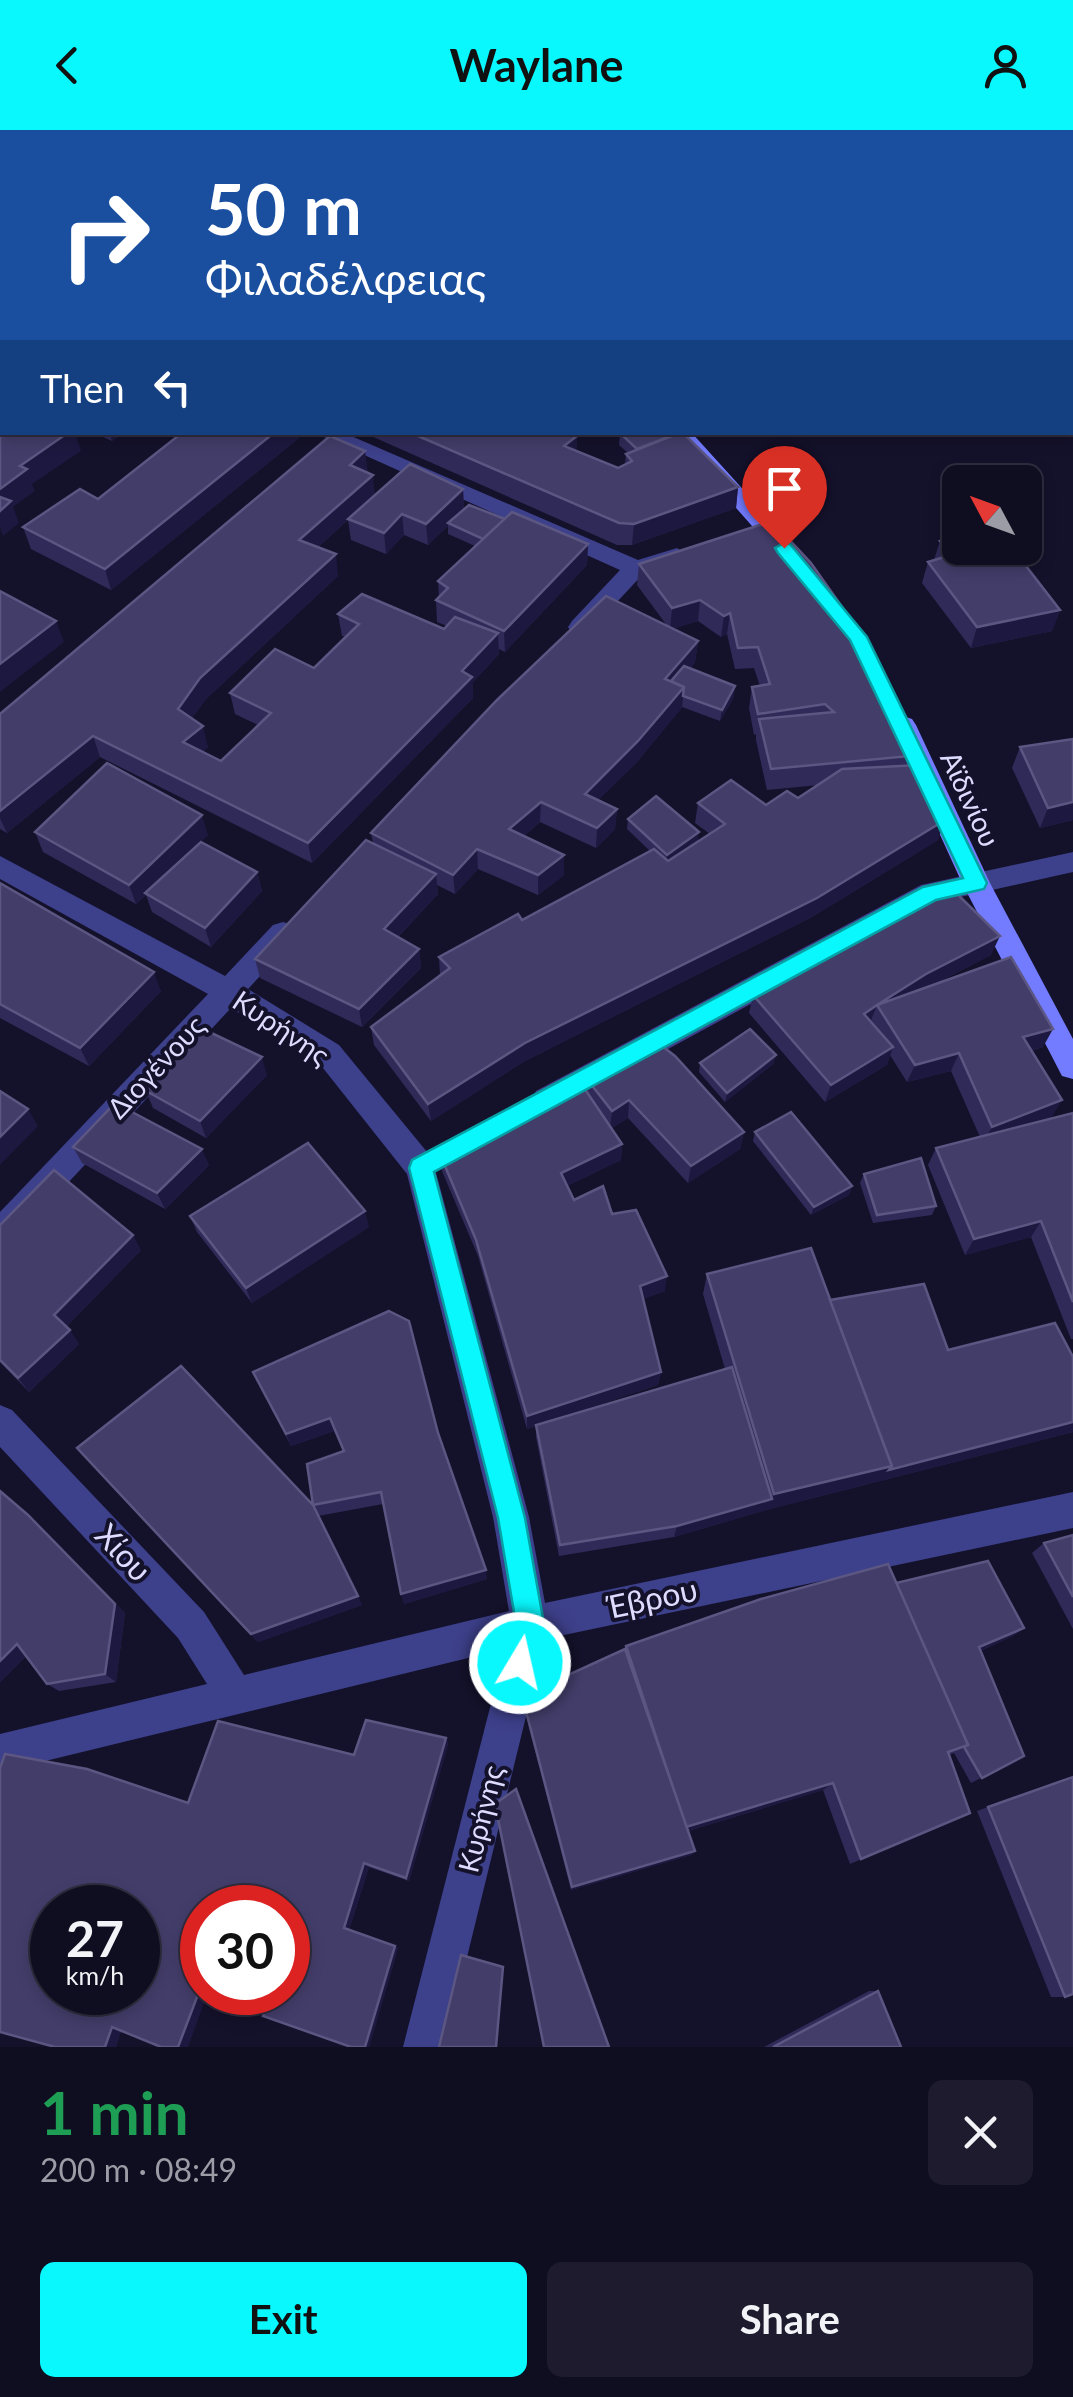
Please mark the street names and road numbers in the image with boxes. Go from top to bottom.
street label: Αϊδινίου [934,745,1008,852]
street label: Κυρήνης [227,983,336,1072]
street label: Διογένους [99,1008,211,1124]
street label: Χίου [88,1515,160,1589]
street label: Έβρου [603,1569,701,1626]
street label: Κυρήνης [450,1762,510,1876]

